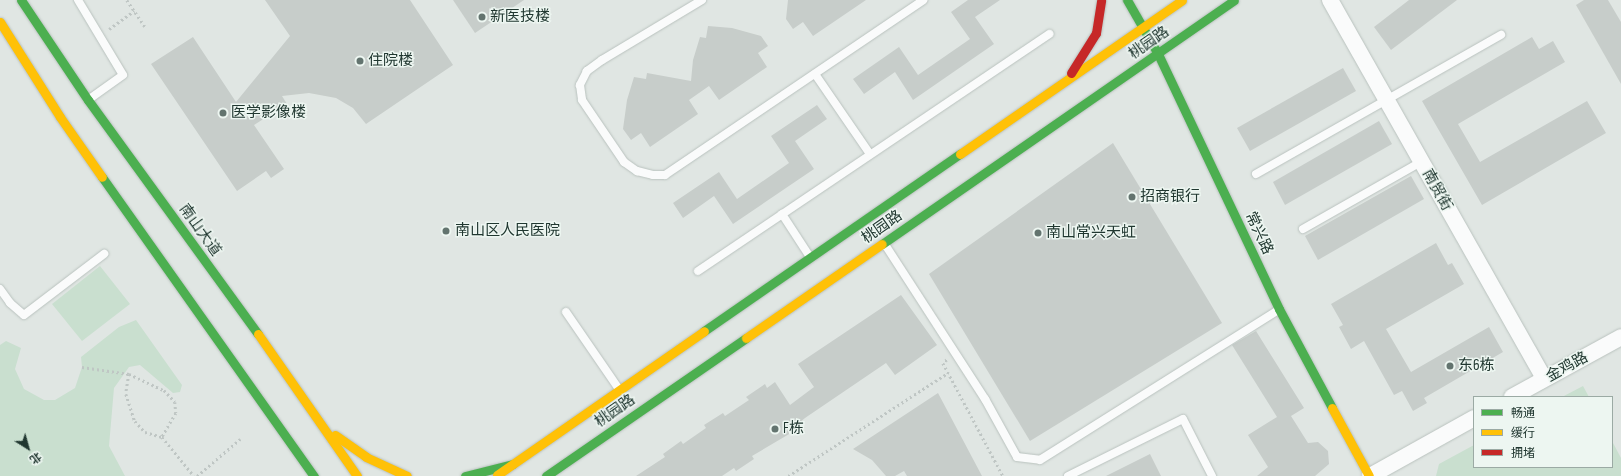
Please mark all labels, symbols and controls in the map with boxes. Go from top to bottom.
place label: 新医技楼 [490,8,550,26]
marker: 新医技楼 [477,12,487,22]
street label: 桃园路 [1125,23,1173,63]
place label: 住院楼 [368,52,413,70]
marker: 住院楼 [355,56,365,66]
place label: 医学影像楼 [231,104,306,122]
marker: 医学影像楼 [218,108,228,118]
street label: 南贸街 [1418,166,1456,214]
place label: 招商银行 [1140,188,1200,206]
marker: 招商银行 [1127,192,1137,202]
street label: 南山大道 [175,200,225,260]
street label: 桃园路 [858,207,906,247]
street label: 常兴路 [1241,209,1277,257]
place label: 南山区人民医院 [455,222,560,240]
place label: 南山常兴天虹 [1046,224,1136,242]
marker: 南山区人民医院 [440,225,452,237]
marker: 南山常兴天虹 [1033,228,1043,238]
street label: 金鸡路 [1543,348,1591,386]
place label: 东6栋 [1458,357,1495,375]
marker: 东6栋 [1445,361,1455,371]
street label: 桃园路 [591,391,639,431]
legend [1473,396,1613,468]
text: 畅通 [1511,406,1535,421]
place label: F栋 [783,420,804,438]
marker: F栋 [770,424,780,434]
text: 缓行 [1511,426,1535,441]
north arrow [8,428,48,468]
text: 拥堵 [1511,446,1535,461]
text: 北 [27,449,44,466]

